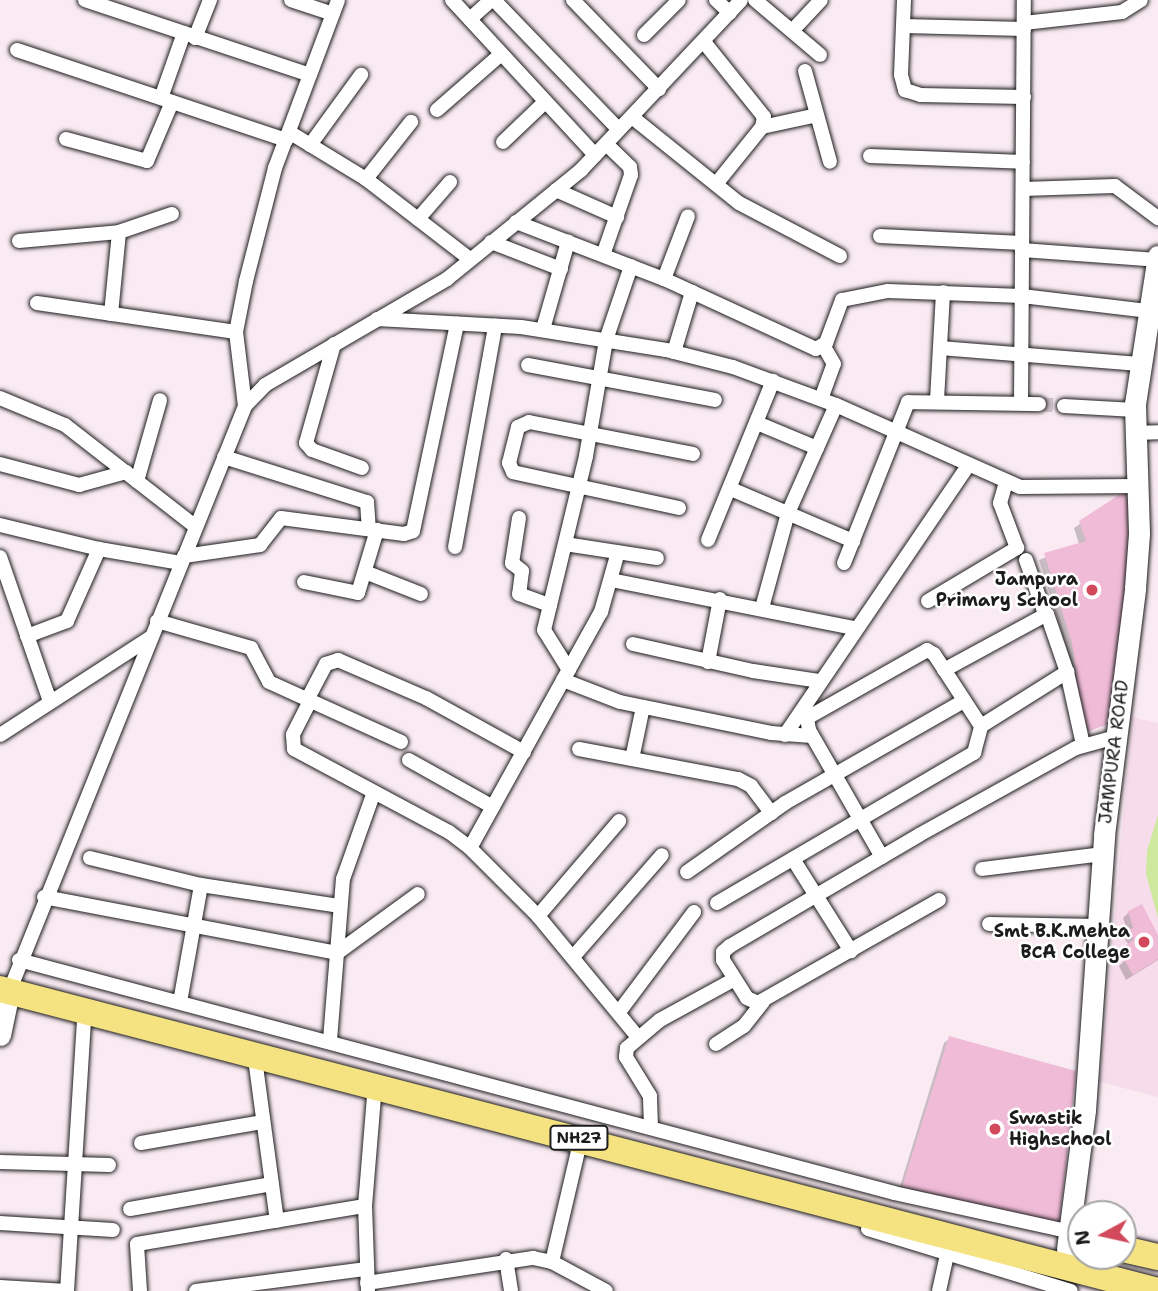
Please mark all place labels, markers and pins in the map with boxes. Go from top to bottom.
place label: Jampura Primary School [936,569,1078,612]
marker: Jampura Primary School [1084,582,1100,598]
place label: Smt B.K.Mehta BCA College [994,921,1130,964]
marker: Smt B.K.Mehta BCA College [1136,934,1152,950]
place label: Swastik Highschool [1009,1108,1111,1150]
marker: Swastik Highschool [987,1121,1003,1137]

